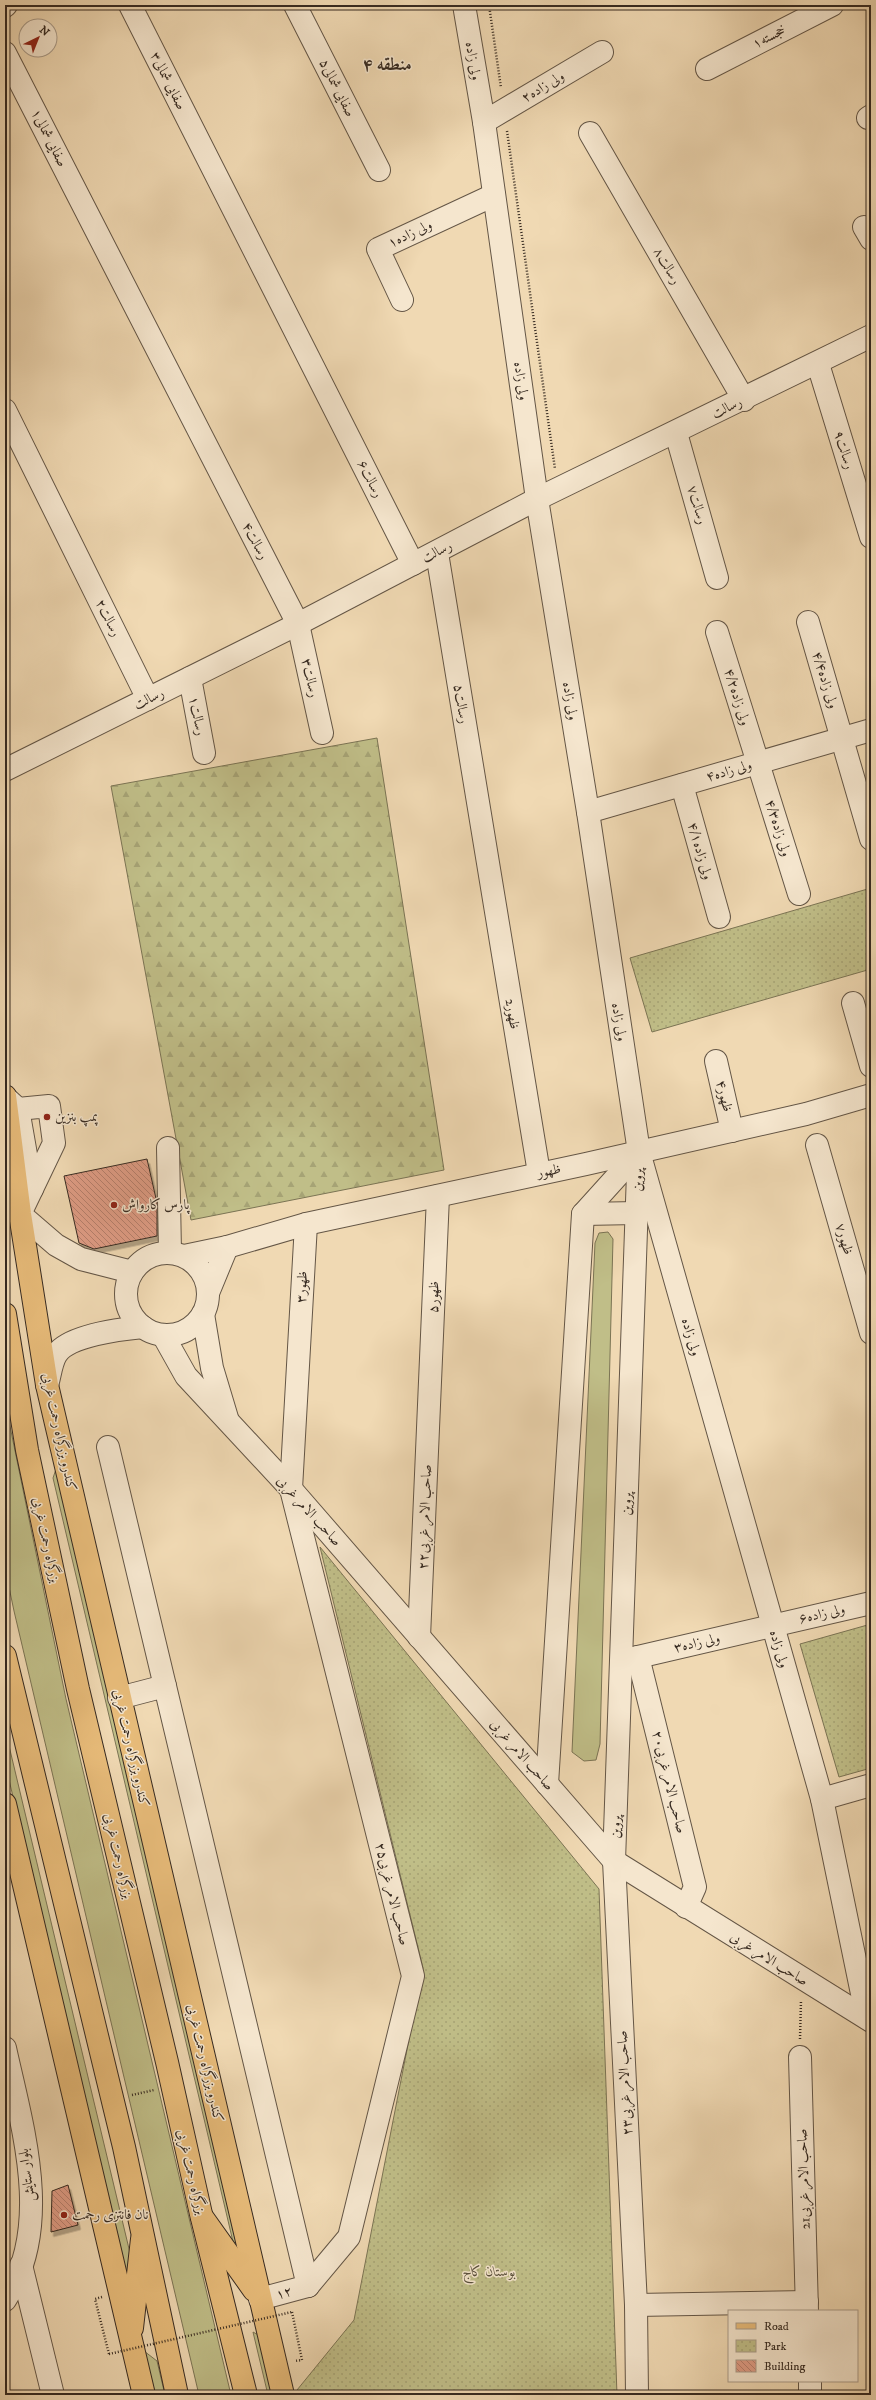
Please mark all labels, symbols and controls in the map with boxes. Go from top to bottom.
north arrow [18,18,58,58]
street label: خجسته۱ [749,21,789,53]
text: N [36,23,52,40]
street label: ولی زاده [461,40,485,82]
street label: صفایی شمالی۳ [146,49,190,113]
district label: منطقه ۴ [362,54,412,76]
street label: صفایی شمالی۵ [315,56,359,120]
street label: ولی زاده۲ [518,67,568,107]
street label: صفایی شمالی۱ [27,106,71,170]
street label: ولی زاده۱ [385,216,435,252]
street label: رسالت۸ [649,244,685,288]
street label: ولی زاده [509,361,533,401]
street label: رسالت [709,393,745,423]
street label: رسالت۹ [830,428,858,472]
street label: رسالت۶ [353,457,387,501]
street label: رسالت۷ [683,483,711,527]
street label: رسالت۴ [238,519,272,563]
street label: رسالت [419,537,455,567]
street label: رسالت۲ [91,596,125,640]
street label: ولی زاده۴/۴ [808,649,842,711]
street label: رسالت۳ [297,657,323,699]
street label: ولی زاده۴/۲ [720,666,754,728]
street label: ولی زاده [558,680,582,722]
street label: رسالت۵ [449,683,473,725]
street label: رسالت [131,684,167,714]
street label: رسالت۱ [184,695,210,737]
street label: ولی زاده۴ [704,756,754,786]
street label: ولی زاده۴/۳ [761,797,795,859]
street label: ولی زاده۴/۱ [683,820,717,882]
street label: 2ظهور [500,997,524,1031]
street label: ولی زاده [607,1001,631,1043]
street label: ظهور۴ [712,1078,736,1114]
place label: پمپ بنزین [55,1108,98,1127]
marker: پمپ بنزین [42,1112,52,1122]
street label: ظهور [534,1160,562,1182]
street label: پروین [629,1167,647,1192]
place label: پارس کارواش [122,1196,191,1215]
marker: پارس کارواش [109,1200,119,1210]
street label: ظهور۷ [831,1221,857,1257]
street label: ظهور۳ [292,1270,312,1303]
street label: ظهور۵ [424,1281,444,1313]
street label: ولی زاده [677,1316,705,1358]
street label: کندرو بزرگراه رحمت غربی [38,1371,81,1493]
street label: صاحب الامر غربی٢٢ [414,1464,436,1570]
street label: صاحب الامر غربی [273,1472,345,1550]
street label: پروین [618,1491,636,1516]
street label: بزرگراه رحمت غربی [28,1495,65,1585]
street label: ولی زاده۶ [797,1600,847,1628]
street label: ولی زاده [765,1628,793,1670]
street label: ولی زاده۳ [672,1629,722,1657]
street label: کندرو بزرگراه رحمت غربی [109,1687,154,1809]
street label: صاحب الامر غربی [486,1716,558,1794]
street label: صاحب الامر غربی۲۰ [648,1729,690,1835]
street label: بزرگراه رحمت غربی [99,1811,138,1901]
street label: پروین [607,1814,625,1839]
street label: صاحب الامر غربی۲۵ [371,1841,413,1947]
street label: صاحب الامر غربی [727,1928,811,1990]
street label: کندرو بزرگراه رحمت غربی [183,2002,228,2124]
street label: صاحب الامر غربی۲۳ [613,2030,637,2136]
street label: بزرگراه رحمت غربی [172,2127,211,2217]
street label: 21صاحب الامر غربی [793,2128,815,2230]
street label: بلوار ستایش [15,2147,39,2203]
place label: نان فانتزی رحمت [72,2206,149,2224]
marker: نان فانتزی رحمت [59,2210,69,2220]
park label: بوستان کاج [462,2263,516,2284]
street label: ۱۲ [274,2282,294,2304]
legend [728,2310,858,2382]
text: Road [764,2319,789,2334]
text: Park [764,2339,786,2354]
text: Building [764,2359,805,2374]

